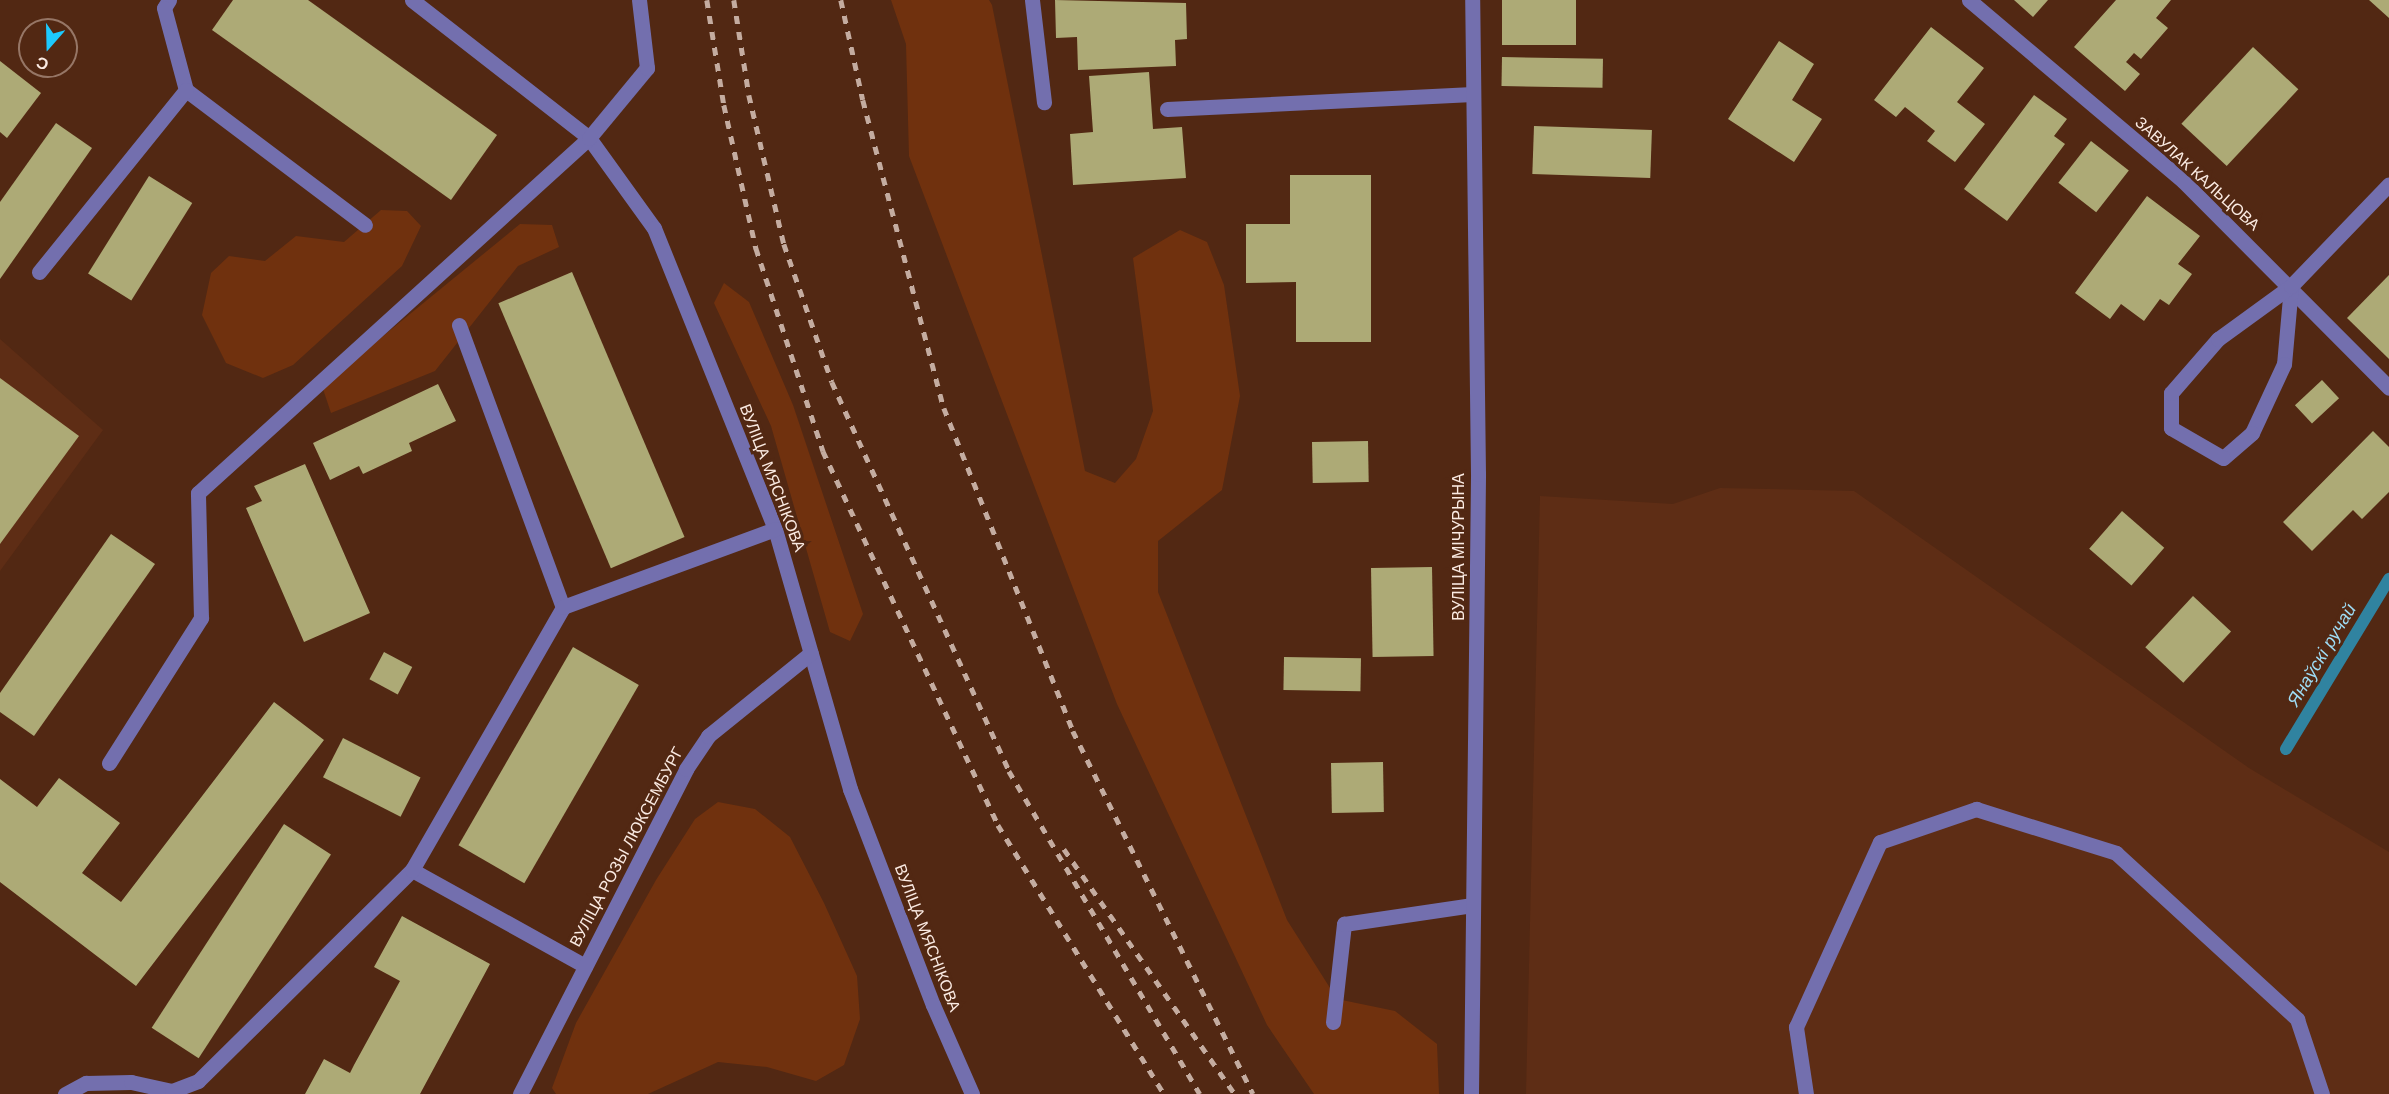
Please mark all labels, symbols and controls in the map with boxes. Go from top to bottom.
north arrow [18,18,78,78]
text: С [34,54,51,73]
street label: ЗАВУЛАК КАЛЬЦОВА [2131,113,2263,235]
street label: ВУЛІЦА МЯСНІКОВА [735,402,809,554]
street label: ВУЛІЦА МІЧУРЫНА [1449,473,1469,621]
water label: Янаўскі ручай [2283,600,2361,710]
street label: ВУЛІЦА РОЗЫ ЛЮКСЕМБУРГ [566,744,688,950]
street label: ВУЛІЦА МЯСНІКОВА [890,862,964,1014]

